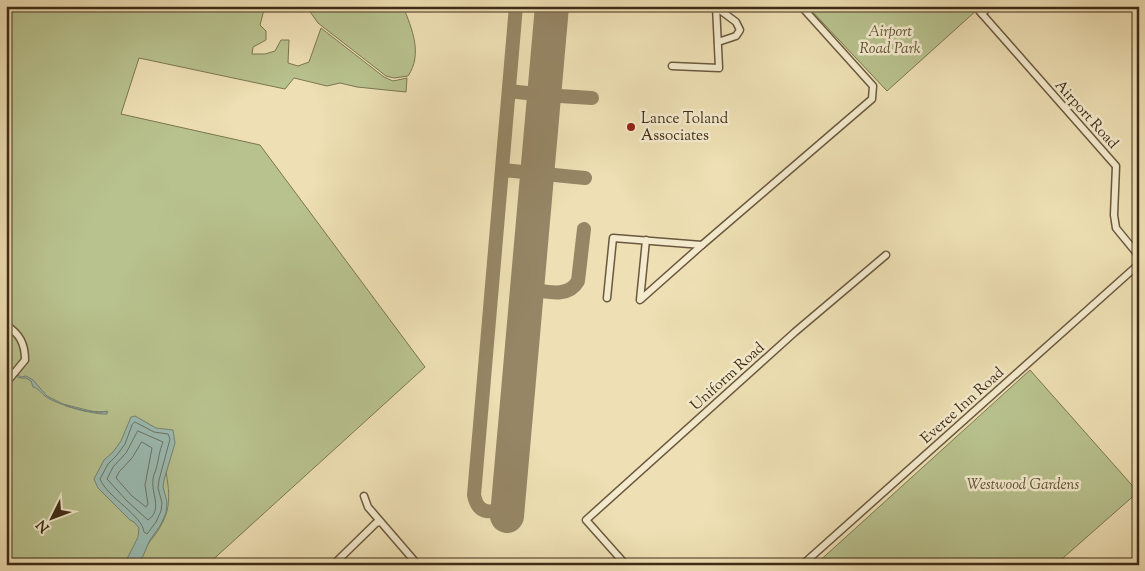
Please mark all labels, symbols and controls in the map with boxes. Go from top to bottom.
park label: Airport Road Park [859,22,921,60]
street label: Airport Road [1049,76,1123,154]
place label: Lance Toland Associates [641,109,729,147]
marker: Lance Toland Associates [625,121,637,133]
street label: Uniform Road [686,338,770,416]
street label: Everee Inn Road [917,363,1010,449]
park label: Westwood Gardens [967,475,1079,496]
north arrow [28,494,78,544]
text: N [33,515,55,536]

